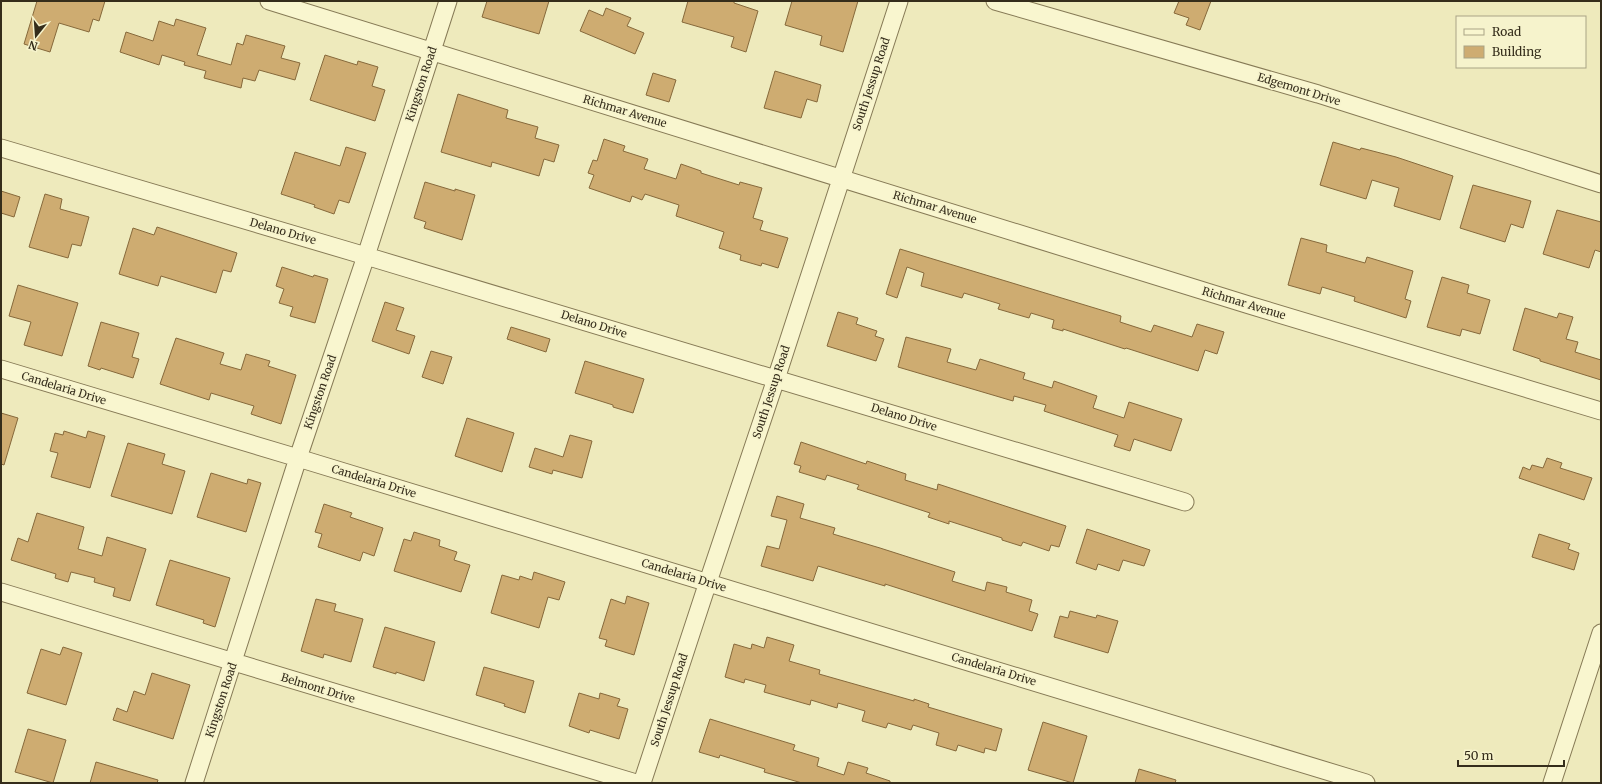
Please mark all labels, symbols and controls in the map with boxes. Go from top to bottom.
north arrow [16,16,56,56]
legend [1456,16,1586,68]
text: Road [1492,24,1521,39]
street label: South Jessup Road [849,35,893,132]
text: N [27,38,39,54]
text: Building [1492,44,1542,59]
street label: Kingston Road [402,45,440,123]
street label: Edgemont Drive [1256,70,1342,108]
street label: Richmar Avenue [581,92,669,130]
street label: Richmar Avenue [891,188,979,226]
street label: Delano Drive [248,215,318,247]
street label: Richmar Avenue [1200,284,1288,322]
street label: Delano Drive [559,307,629,341]
street label: South Jessup Road [749,343,793,440]
street label: Kingston Road [301,353,339,431]
street label: Candelaria Drive [20,368,108,408]
street label: Delano Drive [869,400,939,434]
street label: Candelaria Drive [330,461,418,501]
street label: Candelaria Drive [640,555,728,595]
street label: Candelaria Drive [950,649,1038,689]
street label: South Jessup Road [647,651,691,748]
street label: Kingston Road [202,661,240,739]
street label: Belmont Drive [279,670,357,706]
scale bar [1458,742,1564,768]
text: 50 m [1464,748,1493,763]

